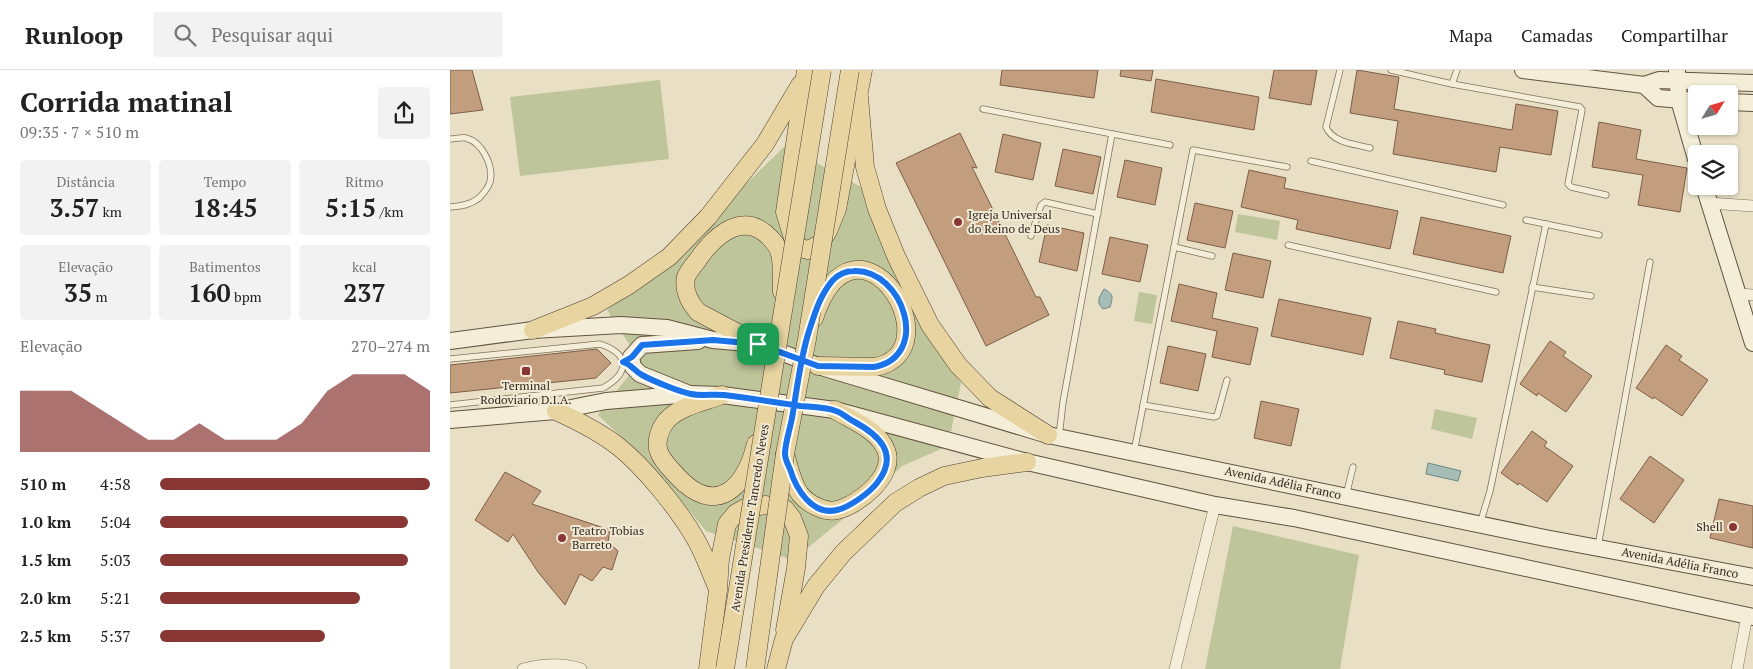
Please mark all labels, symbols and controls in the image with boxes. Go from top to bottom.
search box [153,12,503,57]
text: Runloop [25,19,123,51]
icon: search [171,21,199,49]
text: Pesquisar aqui [211,22,333,47]
text: Mapa [1449,23,1493,47]
text: Camadas [1521,23,1593,47]
text: Compartilhar [1621,23,1728,47]
text: Corrida matinal [20,83,233,120]
north arrow [1688,85,1738,135]
map controls [1688,85,1738,195]
button: share [378,87,430,139]
text: 09:35 · 7 × 510 m [20,121,139,143]
button: layers [1688,145,1738,195]
text: Distância [56,172,115,191]
text: Tempo [204,172,246,191]
text: Ritmo [345,172,383,191]
text: 3.57 [49,191,99,224]
text: 18:45 [192,191,258,224]
text: 5:15 [325,191,376,224]
text: km [99,202,122,221]
text: /km [376,202,404,221]
place label: Igreja Universal do Reino de Deus [968,207,1060,236]
marker: Igreja Universal do Reino de Deus [952,216,964,228]
text: Elevação [58,257,113,276]
text: Batimentos [189,257,261,276]
text: kcal [352,257,377,276]
text: 35 [64,276,92,309]
text: 160 [188,276,231,309]
text: 237 [343,276,386,309]
text: m [92,287,108,306]
text: bpm [231,287,262,306]
pin [737,323,779,365]
icon: arrive [744,330,772,358]
text: Elevação [20,335,82,357]
text: 270–274 m [351,335,430,357]
marker: Terminal Rodoviario D.I.A. [520,365,532,377]
place label: Terminal Rodoviario D.I.A. [480,378,572,407]
street label: Avenida Presidente Tancredo Neves [727,423,772,613]
street label: Avenida Adélia Franco [1223,463,1343,502]
text: 510 m [20,473,66,495]
text: 4:58 [100,473,131,495]
text: 1.0 km [20,511,71,533]
text: 5:04 [100,511,131,533]
place label: Shell [1696,519,1723,534]
marker: Shell [1727,521,1739,533]
place label: Teatro Tobias Barreto [572,523,644,552]
marker: Teatro Tobias Barreto [556,532,568,544]
street label: Avenida Adélia Franco [1620,544,1740,581]
text: 1.5 km [20,549,71,571]
text: 5:03 [100,549,131,571]
text: 2.0 km [20,587,71,609]
text: 5:21 [100,587,131,609]
text: 2.5 km [20,625,71,647]
text: 5:37 [100,625,131,647]

